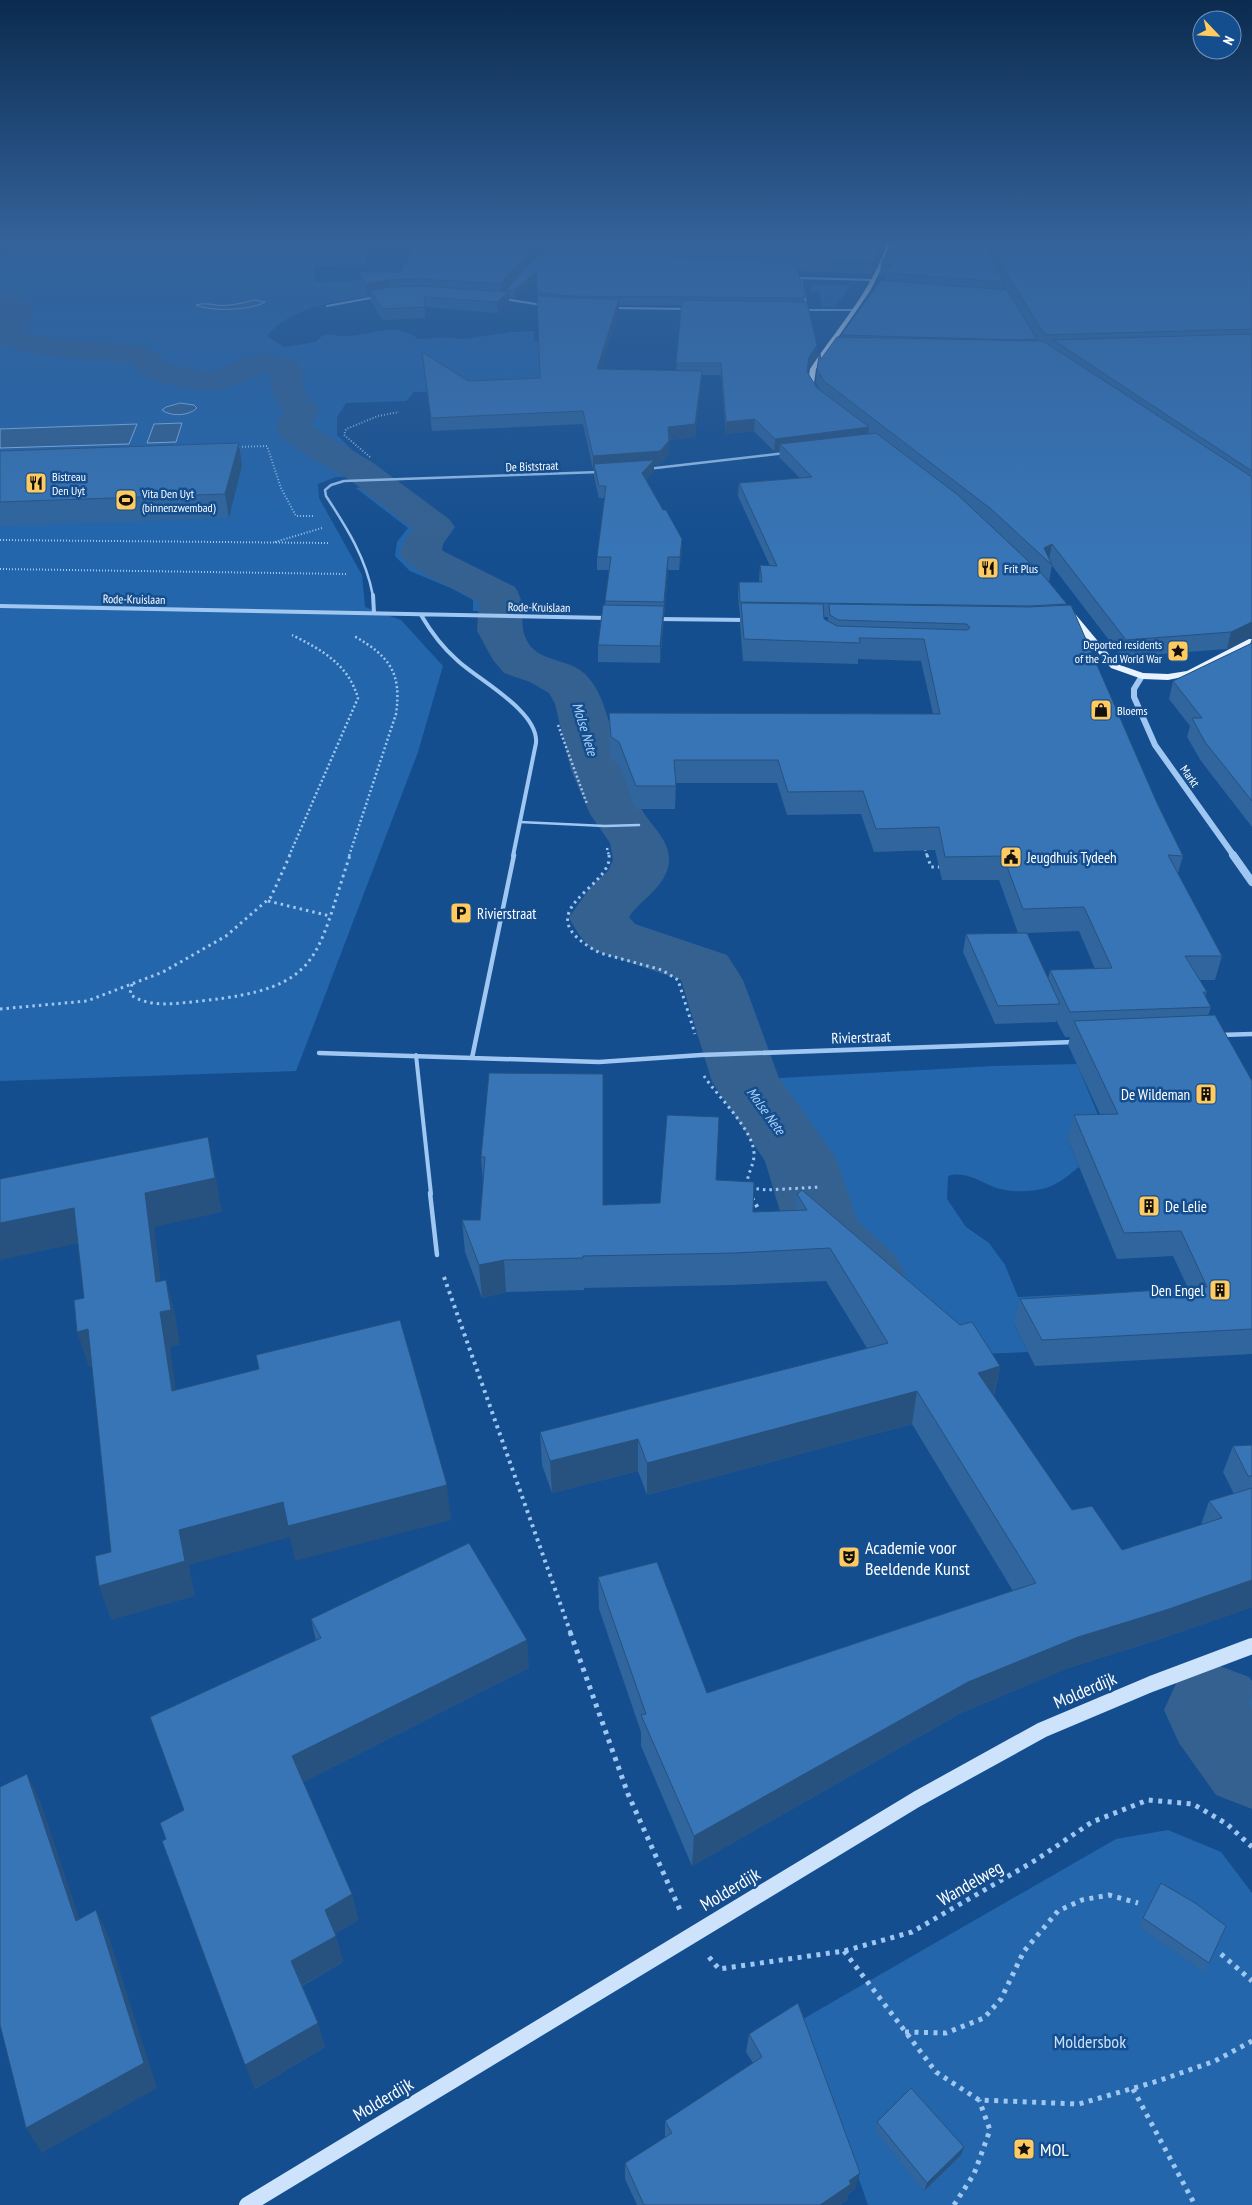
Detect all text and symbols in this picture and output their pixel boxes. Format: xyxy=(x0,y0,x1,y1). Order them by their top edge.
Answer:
north arrow xyxy=(1192,10,1242,60)
text: N xyxy=(1219,33,1239,48)
street label: De Biststraat xyxy=(505,458,559,474)
place label: Bistreau Den Uyt xyxy=(52,469,86,498)
restaurant icon: Bistreau Den Uyt xyxy=(24,471,48,495)
place label: Vita Den Uyt (binnenzwembad) xyxy=(141,486,216,515)
sports icon: Vita Den Uyt (binnenzwembad) xyxy=(114,488,138,512)
restaurant icon: Frit Plus xyxy=(976,556,1000,580)
place label: Frit Plus xyxy=(1004,561,1038,576)
street label: Rode-Kruislaan xyxy=(103,591,165,607)
street label: Rode-Kruislaan xyxy=(508,599,570,615)
place label: Deported residents of the 2nd World War xyxy=(1075,637,1163,666)
place icon: Deported residents of the 2nd World War xyxy=(1166,639,1190,663)
shop icon: Bloems xyxy=(1089,698,1113,722)
water label: Molse Nete xyxy=(568,700,602,759)
place label: Bloems xyxy=(1117,703,1147,718)
street label: Markt xyxy=(1177,762,1203,791)
public building icon: Jeugdhuis Tydeeh xyxy=(999,845,1023,869)
place label: Jeugdhuis Tydeeh xyxy=(1026,848,1117,867)
parking icon: Rivierstraat xyxy=(449,901,473,925)
place label: Rivierstraat xyxy=(477,904,536,923)
street label: Rivierstraat xyxy=(831,1026,891,1048)
building icon: De Wildeman xyxy=(1194,1082,1218,1106)
water label: Molse Nete xyxy=(743,1084,790,1139)
place label: De Wildeman xyxy=(1121,1085,1190,1104)
building icon: De Lelie xyxy=(1137,1194,1161,1218)
place label: De Lelie xyxy=(1165,1197,1207,1216)
building icon: Den Engel xyxy=(1208,1278,1232,1302)
place label: Den Engel xyxy=(1151,1281,1204,1300)
place label: Academie voor Beeldende Kunst xyxy=(865,1536,970,1580)
theatre icon: Academie voor Beeldende Kunst xyxy=(837,1545,861,1569)
street label: Molderdijk xyxy=(1050,1666,1120,1714)
street label: Wandelweg xyxy=(933,1855,1007,1911)
street label: Molderdijk xyxy=(696,1862,764,1916)
park label: Moldersbok xyxy=(1054,2030,1126,2053)
street label: Molderdijk xyxy=(349,2072,417,2126)
place icon: MOL xyxy=(1012,2137,1036,2161)
place label: MOL xyxy=(1040,2138,1069,2161)

